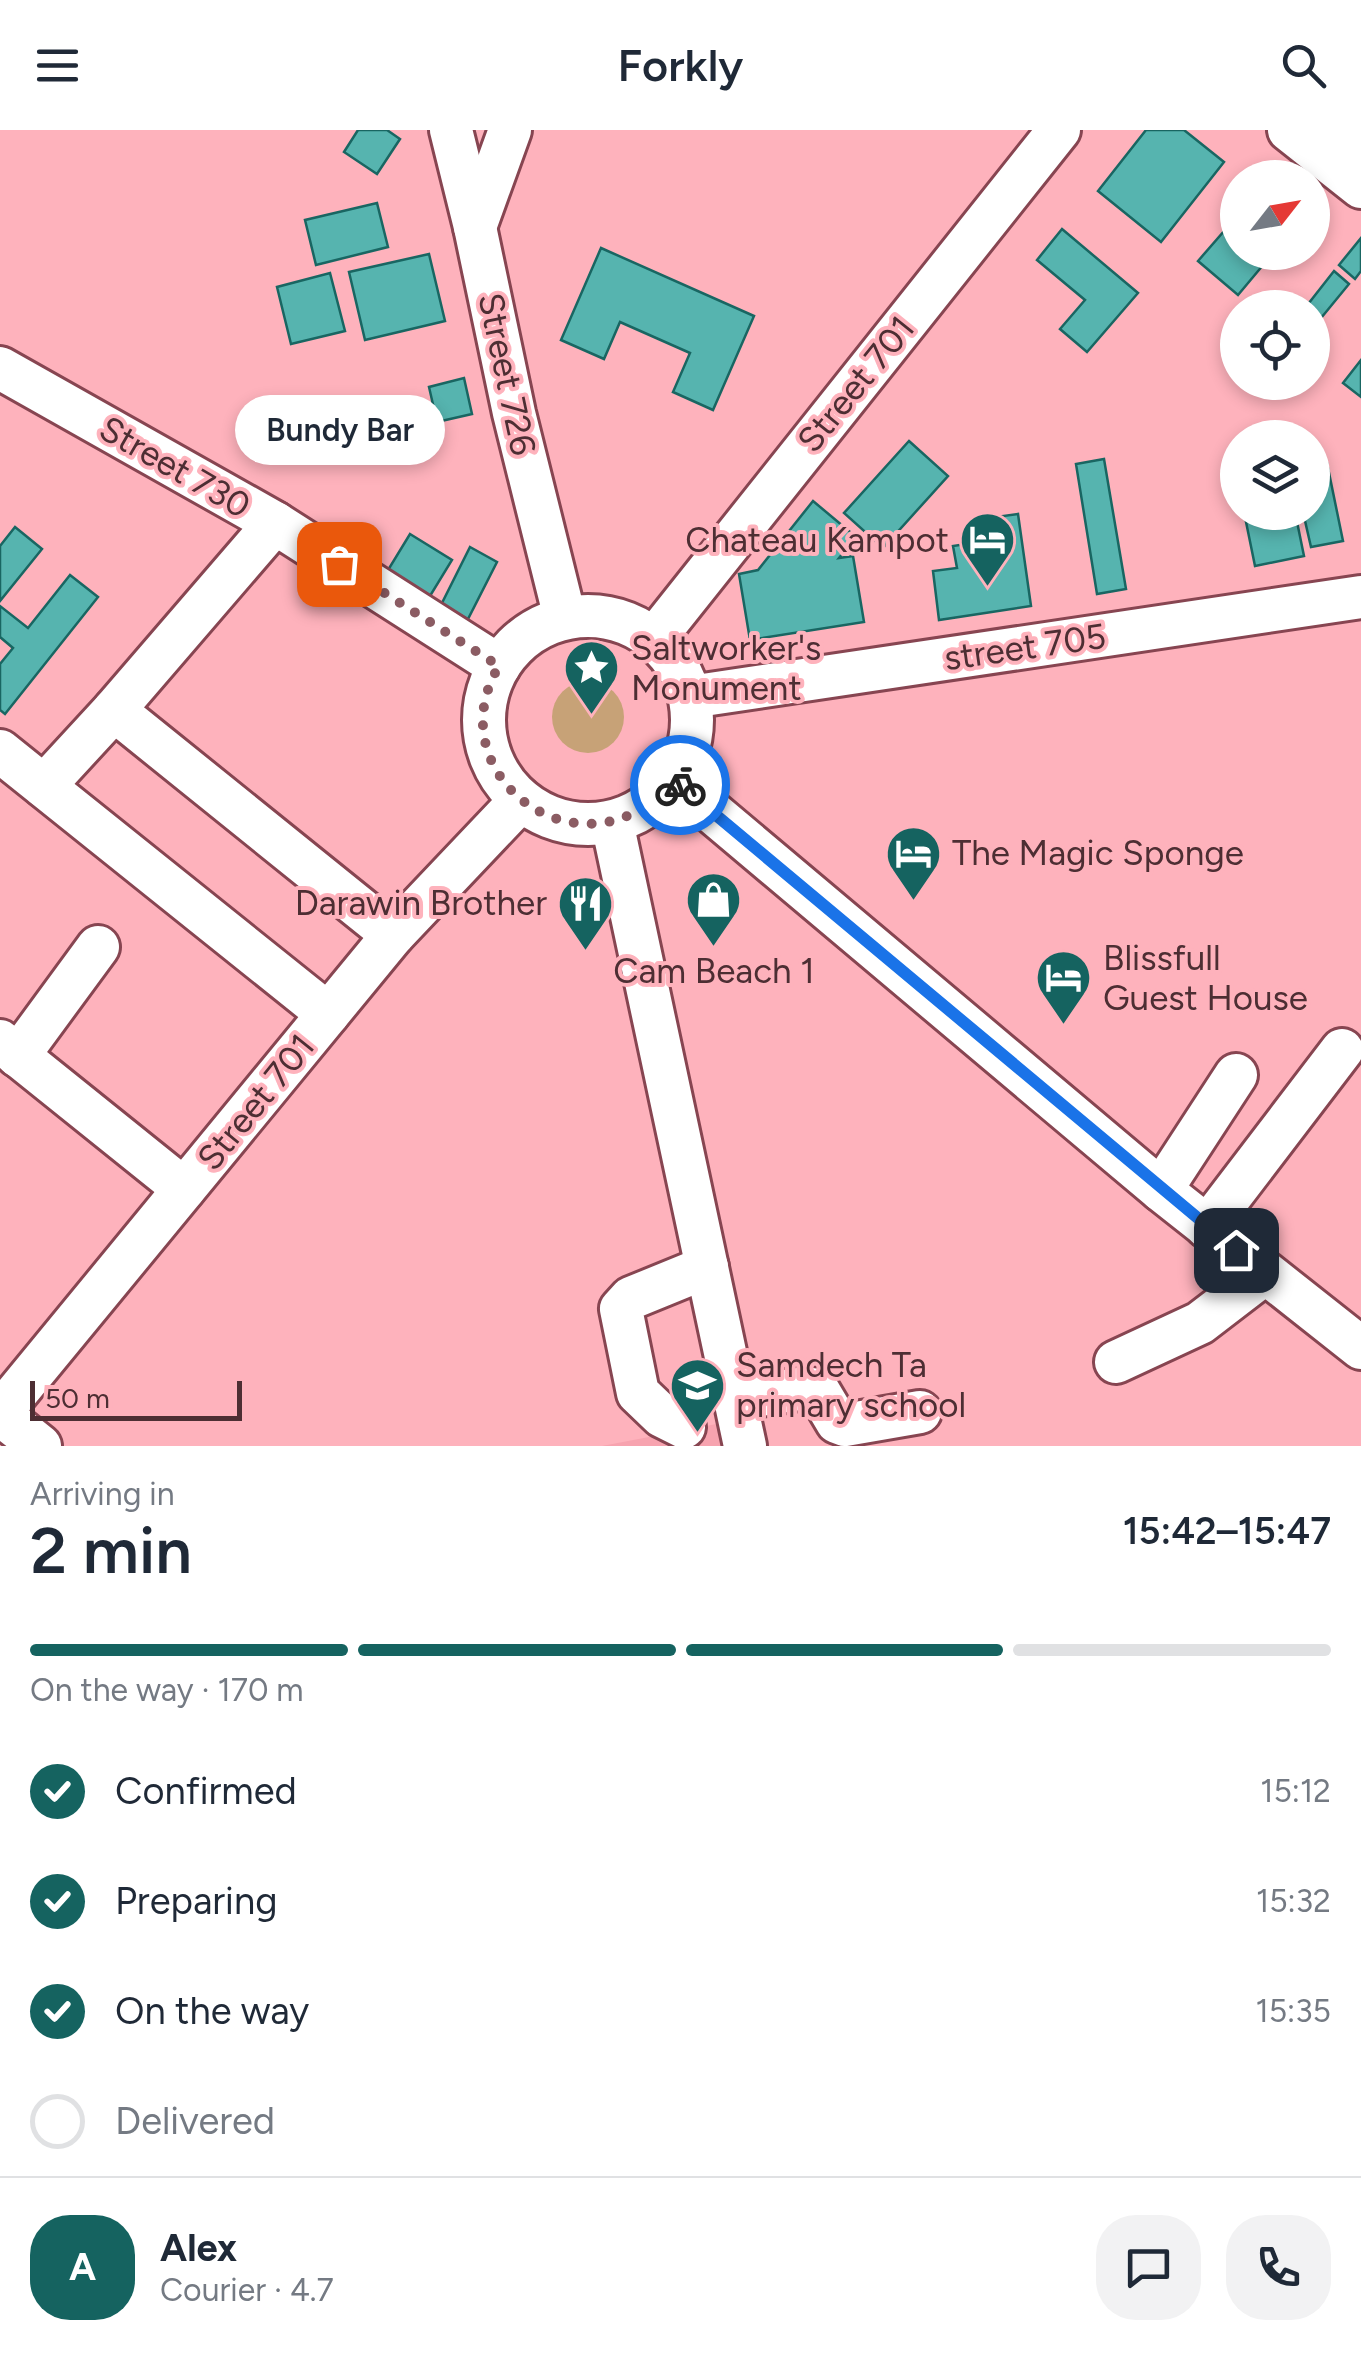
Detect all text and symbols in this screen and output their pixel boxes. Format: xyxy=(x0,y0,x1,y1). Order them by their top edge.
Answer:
icon: menu xyxy=(30,38,85,93)
text: Forkly xyxy=(618,38,743,92)
icon: search xyxy=(1276,38,1331,93)
north arrow xyxy=(1220,160,1330,270)
map controls xyxy=(1220,160,1330,530)
street label: Street 726 xyxy=(469,289,545,459)
button: locate xyxy=(1220,290,1330,400)
street label: Street 701 xyxy=(789,308,923,460)
callout: Bundy Bar xyxy=(234,394,444,464)
street label: Street 730 xyxy=(92,407,258,527)
text: Bundy Bar xyxy=(266,411,414,449)
button: layers xyxy=(1220,420,1330,530)
hotel icon: Chateau Kampot xyxy=(958,510,1018,589)
place label: Chateau Kampot xyxy=(685,519,949,561)
pin xyxy=(297,522,382,607)
icon: bag xyxy=(312,537,367,592)
street label: street 705 xyxy=(941,615,1109,679)
place label: Saltworker's Monument xyxy=(631,627,821,709)
place icon: Saltworker's Monument xyxy=(562,638,622,717)
courier xyxy=(630,735,730,835)
icon: bike xyxy=(653,758,708,813)
hotel icon: The Magic Sponge xyxy=(883,823,943,902)
place label: The Magic Sponge xyxy=(952,832,1244,874)
shop icon: Cam Beach 1 xyxy=(684,870,744,949)
restaurant icon: Darawin Brother xyxy=(556,873,616,952)
place label: Darawin Brother xyxy=(295,882,547,924)
place label: Blissfull Guest House xyxy=(1103,937,1308,1019)
hotel icon: Blissfull Guest House xyxy=(1034,948,1094,1027)
place label: Cam Beach 1 xyxy=(613,950,815,992)
street label: Street 701 xyxy=(189,1026,323,1178)
pin xyxy=(1194,1208,1279,1293)
icon: home xyxy=(1209,1223,1264,1278)
place label: Samdech Ta primary school xyxy=(736,1344,966,1426)
school or university icon: Samdech Ta primary school xyxy=(667,1355,727,1434)
scale bar xyxy=(30,1376,242,1420)
text: 50 m xyxy=(45,1381,110,1415)
text: Arriving in xyxy=(30,1475,175,1513)
text: 15:42–15:47 xyxy=(1123,1508,1331,1554)
text: 2 min xyxy=(30,1511,192,1589)
text: On the way · 170 m xyxy=(30,1671,304,1709)
icon: check xyxy=(30,1764,85,1819)
text: Confirmed xyxy=(115,1768,297,1814)
text: 15:12 xyxy=(1260,1772,1331,1810)
icon: check xyxy=(30,1874,85,1929)
text: Preparing xyxy=(115,1878,277,1924)
text: 15:32 xyxy=(1256,1882,1331,1920)
icon: check xyxy=(30,1984,85,2039)
text: On the way xyxy=(115,1988,309,2034)
text: 15:35 xyxy=(1255,1992,1331,2030)
text: Delivered xyxy=(115,2098,275,2144)
button: chat xyxy=(1096,2215,1201,2320)
button: phone xyxy=(1226,2215,1331,2320)
text: Alex xyxy=(160,2225,237,2271)
text: A xyxy=(69,2244,96,2290)
text: Courier · 4.7 xyxy=(160,2271,334,2309)

